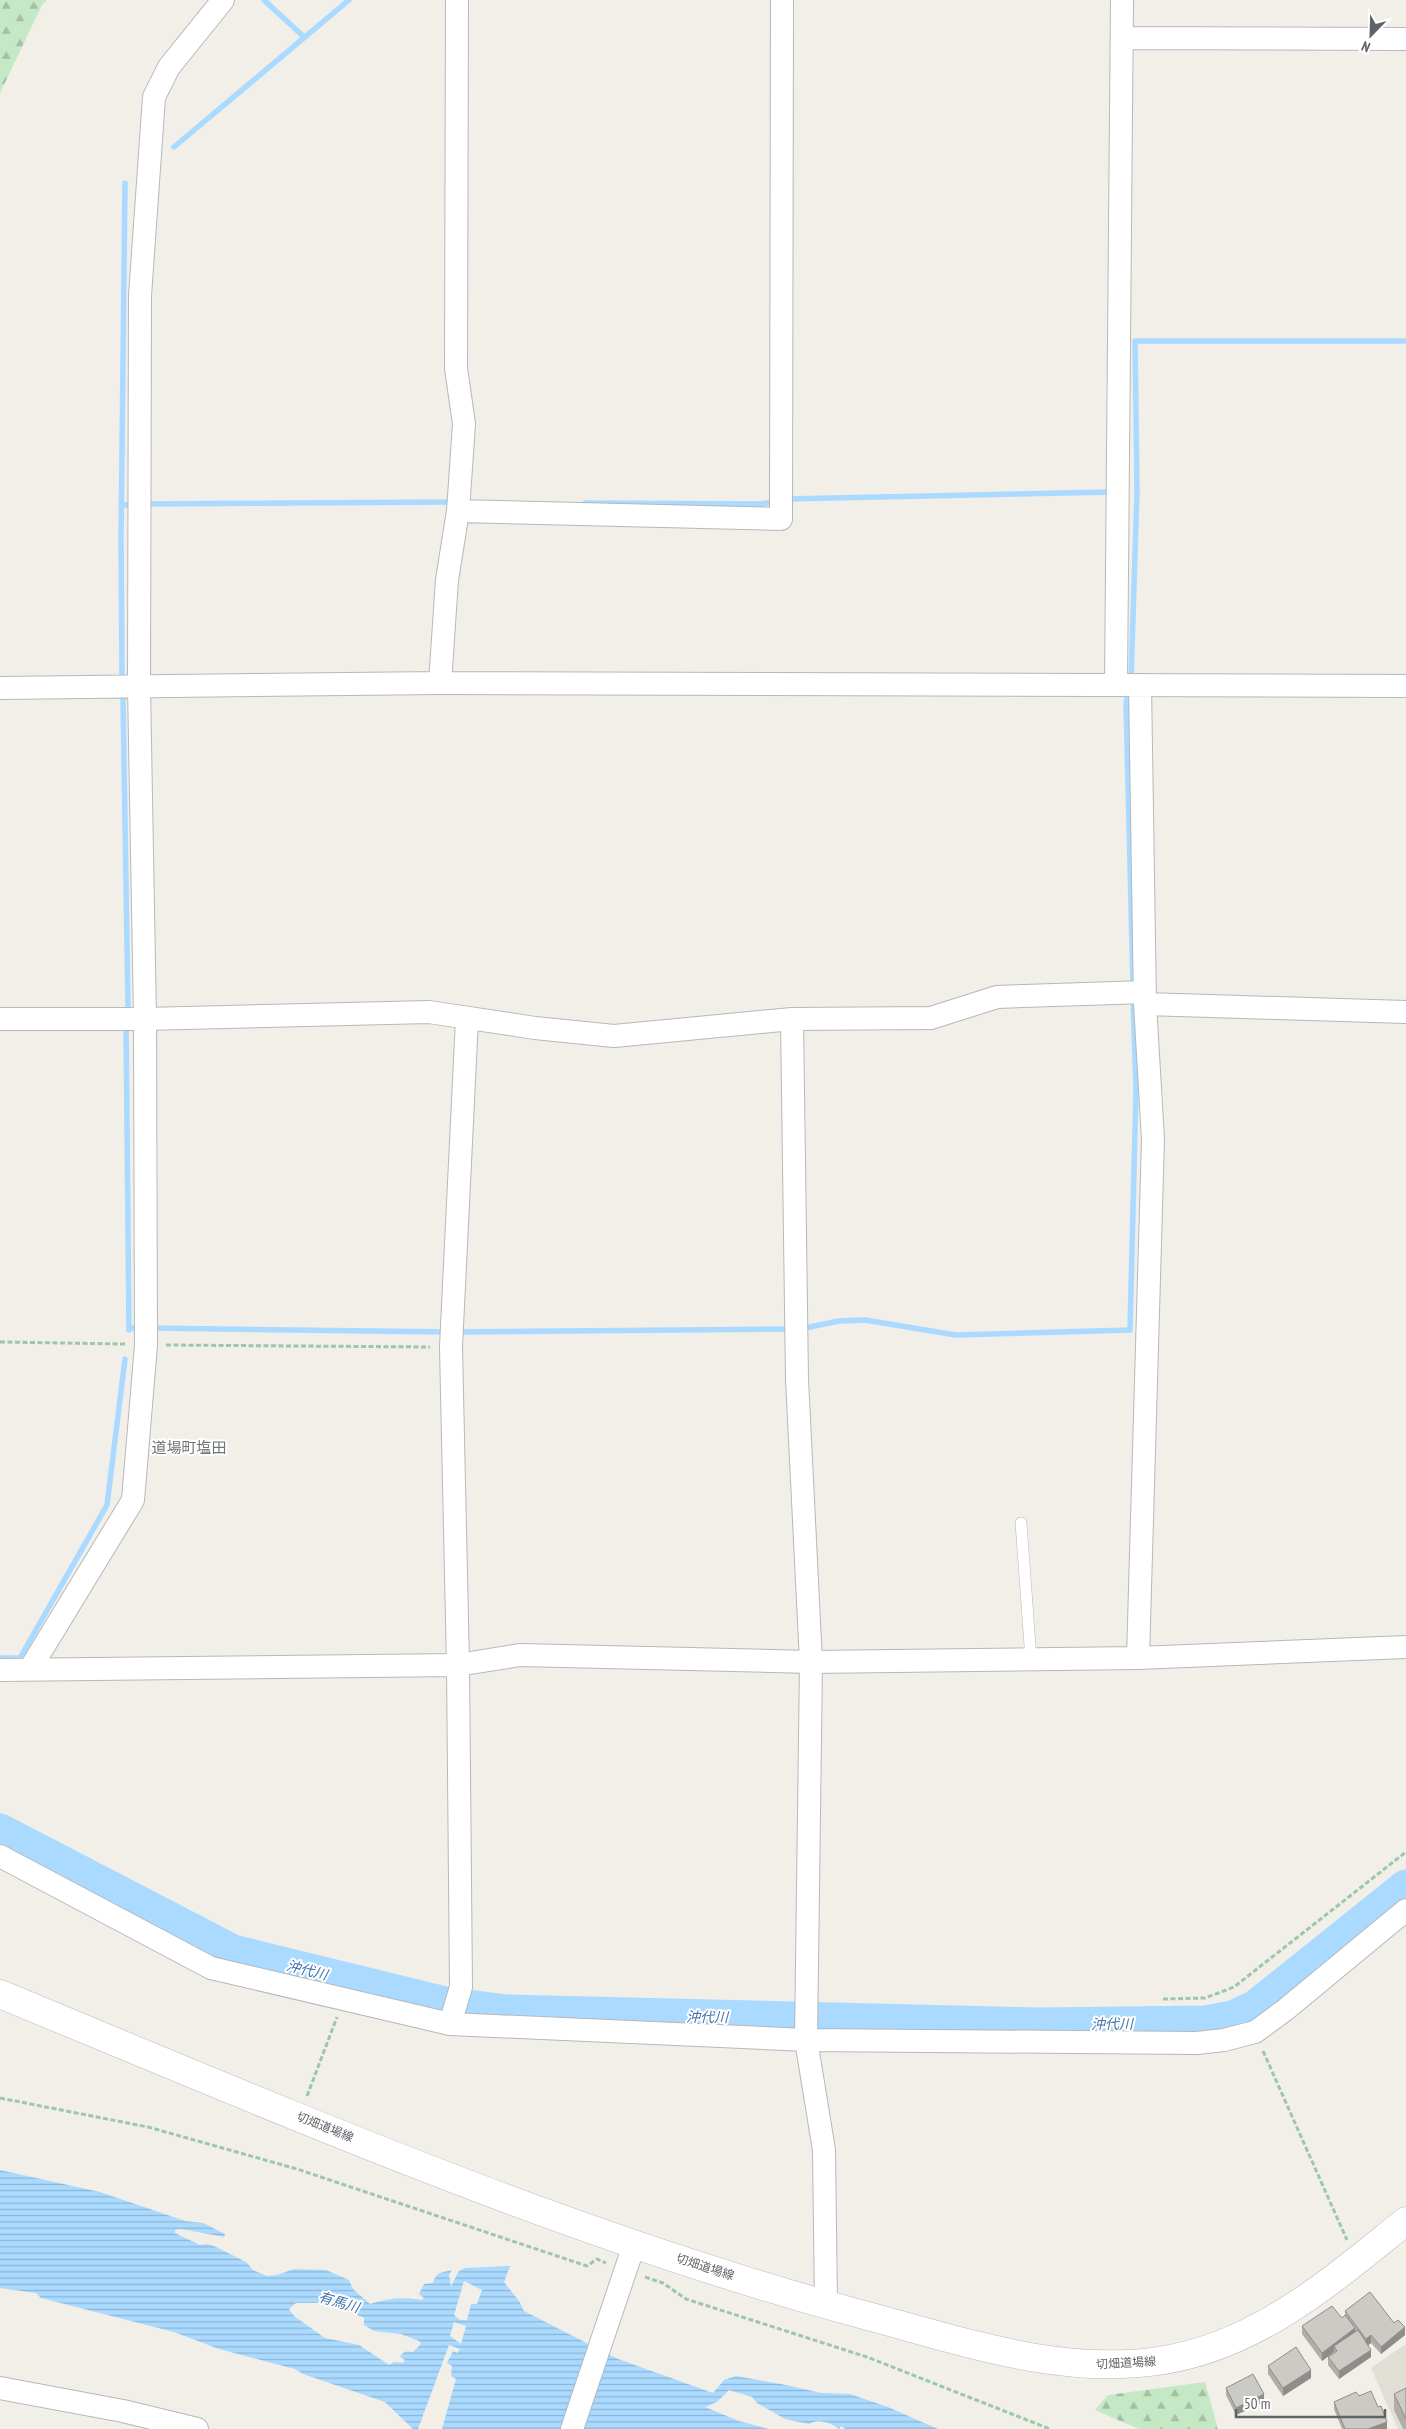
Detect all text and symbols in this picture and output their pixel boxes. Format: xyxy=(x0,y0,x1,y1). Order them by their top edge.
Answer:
north arrow xyxy=(1346,10,1396,60)
text: N xyxy=(1359,37,1373,57)
district label: 道場町塩田 xyxy=(151,1438,227,1457)
water label: 沖代川 xyxy=(284,1956,331,1984)
water label: 沖代川 xyxy=(686,2008,730,2026)
water label: 沖代川 xyxy=(1091,2015,1135,2033)
street label: 切畑道場線 xyxy=(295,2108,356,2145)
street label: 切畑道場線 xyxy=(674,2250,736,2283)
water label: 有馬川 xyxy=(316,2288,364,2317)
street label: 切畑道場線 xyxy=(1096,2353,1156,2372)
scale bar xyxy=(1236,2386,1385,2418)
text: 50 m xyxy=(1244,2394,1270,2413)

